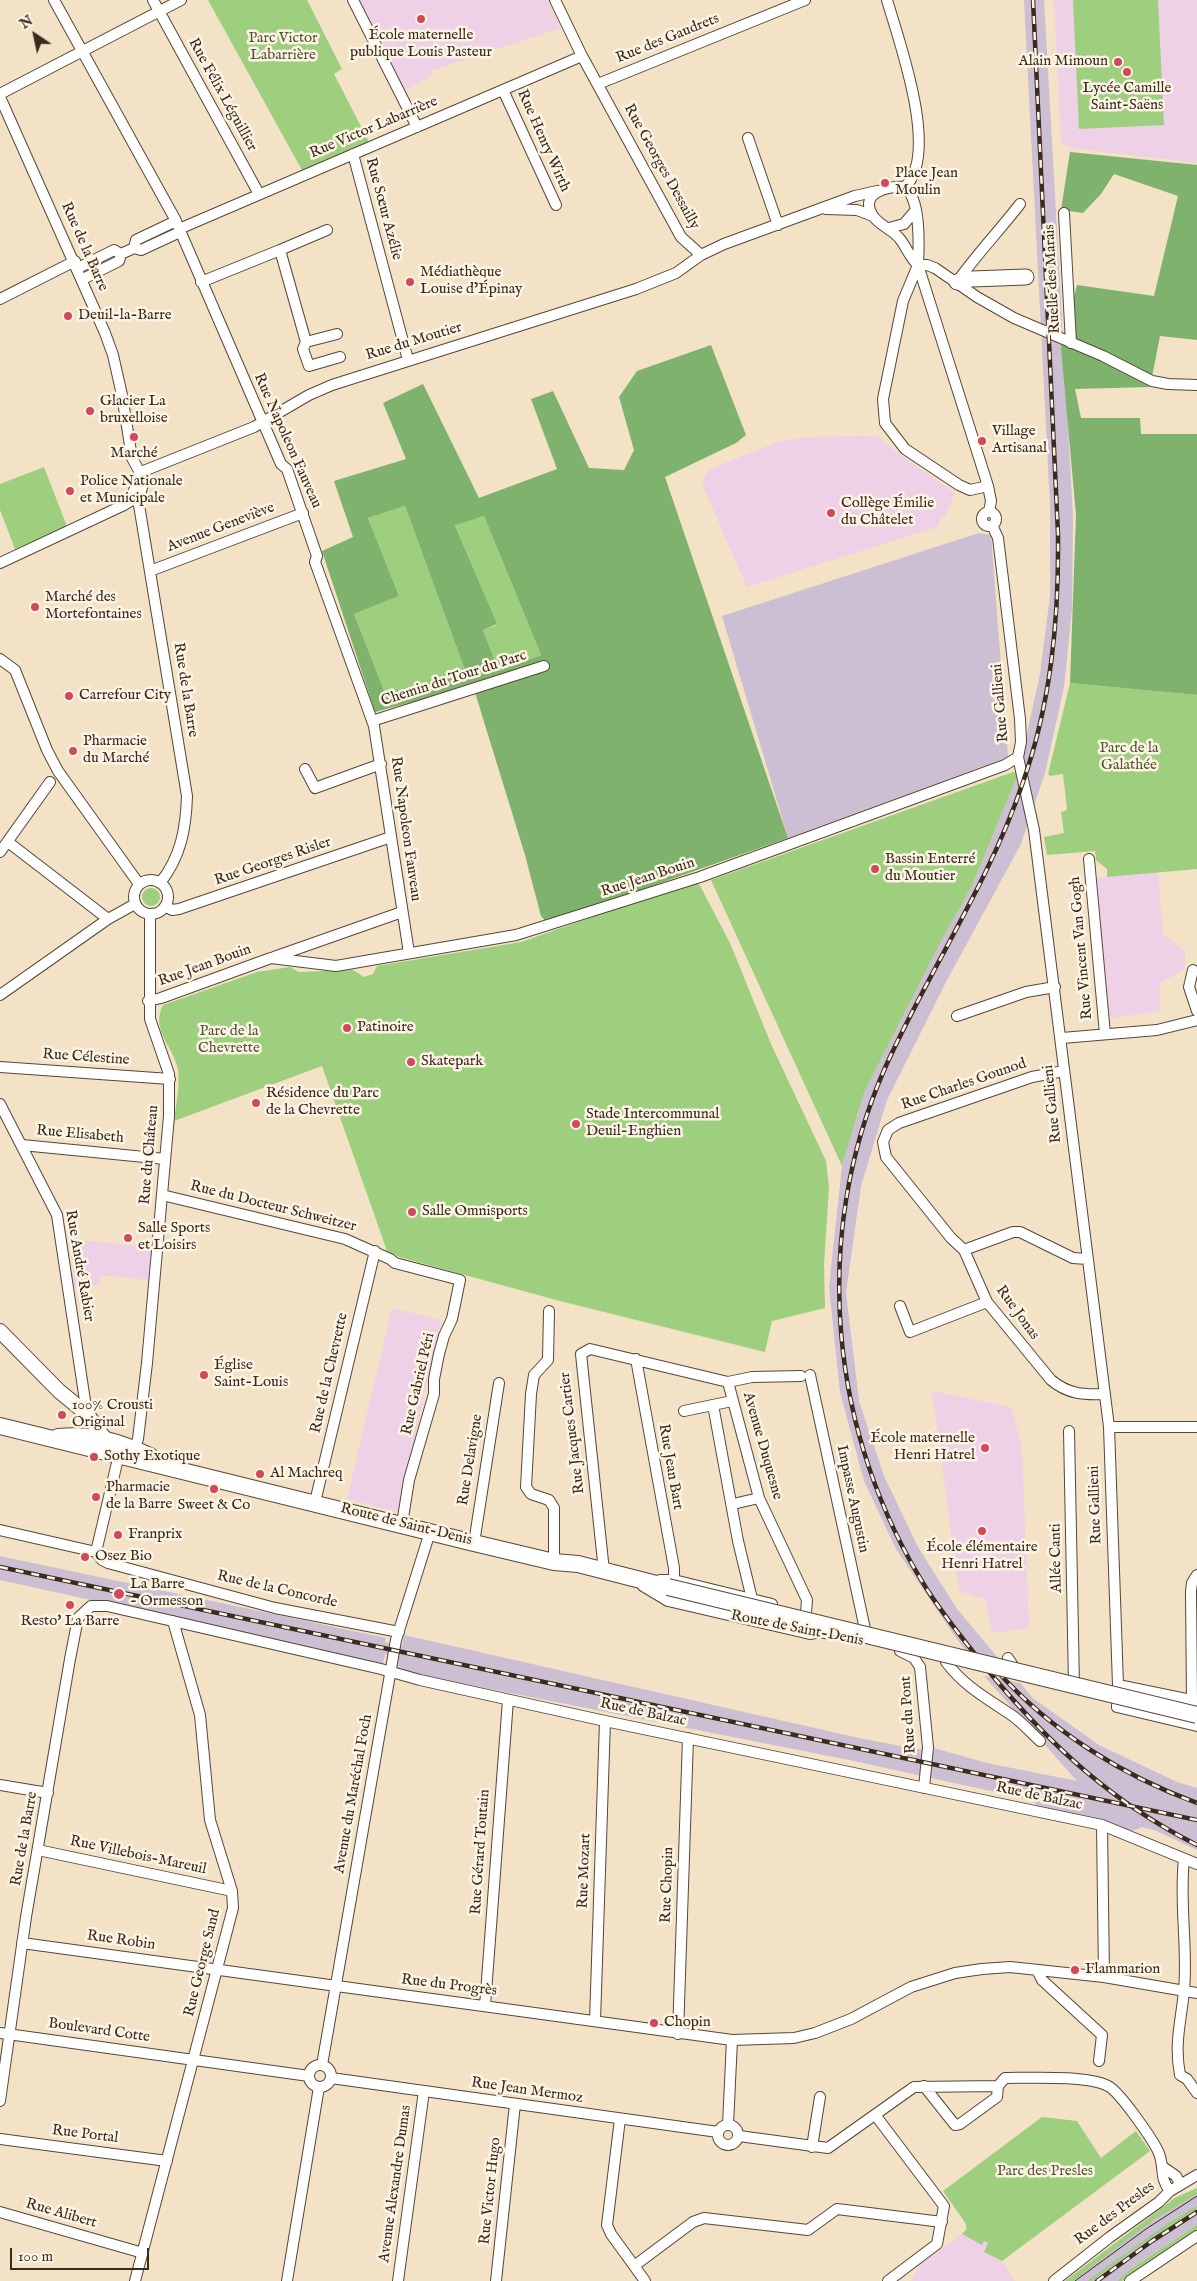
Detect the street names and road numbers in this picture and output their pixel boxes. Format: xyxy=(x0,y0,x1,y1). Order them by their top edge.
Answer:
street label: Rue des Gaudrets xyxy=(614,10,722,68)
street label: Rue Félix Léguillier xyxy=(183,35,261,155)
street label: Rue Henry Wirth xyxy=(512,87,574,195)
street label: Rue Victor Labarrière xyxy=(307,93,441,163)
street label: Rue Georges Dessailly xyxy=(619,101,703,233)
street label: Rue Sœur Azélie xyxy=(361,156,405,262)
street label: Rue de la Barre xyxy=(56,200,112,294)
street label: Ruelle des Marais xyxy=(1041,224,1065,334)
street label: Rue du Moutier xyxy=(364,319,464,365)
street label: Rue Napoleon Fauveau xyxy=(249,371,325,511)
street label: Avenue Geneviève xyxy=(165,499,277,557)
street label: Rue de la Barre xyxy=(169,641,201,739)
street label: Chemin du Tour du Parc xyxy=(379,647,529,711)
street label: Rue Gallieni xyxy=(989,663,1013,743)
street label: Rue Napoleon Fauveau xyxy=(386,755,424,903)
street label: Rue Georges Risler xyxy=(212,834,334,890)
street label: Rue Jean Bouin xyxy=(599,854,697,902)
street label: Rue Vincent Van Gogh xyxy=(1067,876,1097,1020)
street label: Rue Jean Bouin xyxy=(156,941,254,991)
street label: Rue Célestine xyxy=(42,1046,130,1070)
street label: Rue Charles Gounod xyxy=(899,1055,1029,1115)
street label: Rue Gallieni xyxy=(1040,1064,1066,1144)
street label: Rue du Château xyxy=(137,1105,163,1205)
street label: Rue Elisabeth xyxy=(36,1122,124,1148)
street label: Rue du Docteur Schweitzer xyxy=(188,1178,358,1236)
street label: Rue André Rabier xyxy=(60,1209,98,1323)
street label: Rue Jonas xyxy=(991,1282,1043,1344)
street label: Rue de la Chevrette xyxy=(307,1311,353,1435)
street label: Rue Gabriel Péri xyxy=(399,1331,439,1437)
street label: Rue Jacques Cartier xyxy=(557,1371,589,1495)
street label: Avenue Duquesne xyxy=(738,1390,786,1502)
street label: Rue Delavigne xyxy=(455,1413,487,1507)
street label: Rue Jean Bart xyxy=(654,1423,686,1511)
street label: Impasse Augustin xyxy=(832,1444,872,1554)
street label: Rue Gallieni xyxy=(1086,1465,1106,1545)
street label: Route de Saint-Denis xyxy=(338,1500,474,1550)
street label: Allée Canti xyxy=(1047,1523,1067,1593)
street label: Rue de la Concorde xyxy=(215,1567,339,1613)
street label: Route de Saint-Denis xyxy=(729,1607,865,1651)
street label: Rue du Pont xyxy=(897,1676,921,1754)
street label: Rue de Balzac xyxy=(598,1695,688,1731)
street label: Avenue du Maréchal Foch xyxy=(331,1713,377,1875)
street label: Rue de Balzac xyxy=(994,1779,1084,1815)
street label: Rue Gérard Toutain xyxy=(468,1789,494,1915)
street label: Rue de la Barre xyxy=(8,1790,42,1888)
street label: Rue Villebois-Mareuil xyxy=(68,1833,208,1879)
street label: Rue Mozart xyxy=(575,1833,595,1909)
street label: Rue Chopin xyxy=(658,1847,678,1923)
street label: Rue George Sand xyxy=(181,1907,225,2019)
street label: Rue Robin xyxy=(86,1927,156,1955)
street label: Rue du Progrès xyxy=(400,1971,498,2001)
street label: Boulevard Cotte xyxy=(47,2015,151,2047)
street label: Rue Jean Mermoz xyxy=(470,2074,584,2108)
street label: Avenue Alexandre Dumas xyxy=(376,2104,416,2264)
street label: Rue Portal xyxy=(51,2122,119,2148)
street label: Rue Victor Hugo xyxy=(476,2136,506,2246)
street label: Rue des Presles xyxy=(1072,2178,1158,2250)
street label: Rue Alibert xyxy=(23,2195,99,2233)

